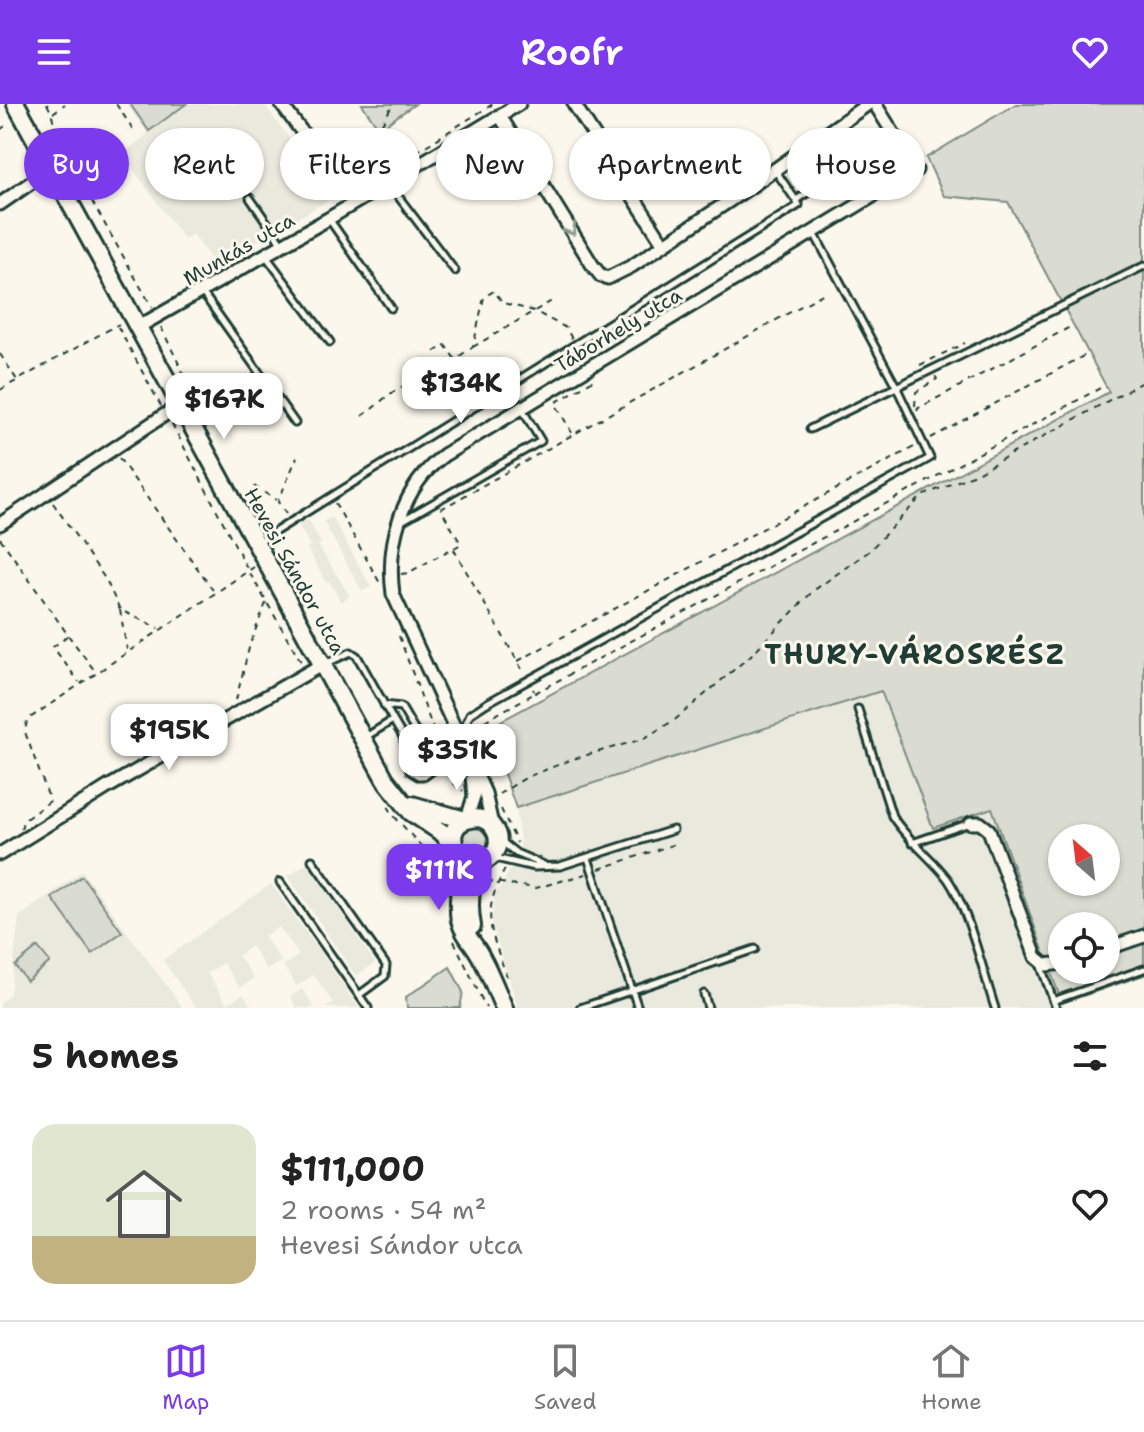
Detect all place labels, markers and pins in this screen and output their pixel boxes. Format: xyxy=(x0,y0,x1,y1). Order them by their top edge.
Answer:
pin: $134K xyxy=(405,357,517,425)
pin: $167K xyxy=(168,373,280,441)
pin: $195K xyxy=(113,704,225,772)
pin: $351K xyxy=(401,724,513,792)
pin: $111K xyxy=(383,844,495,912)

